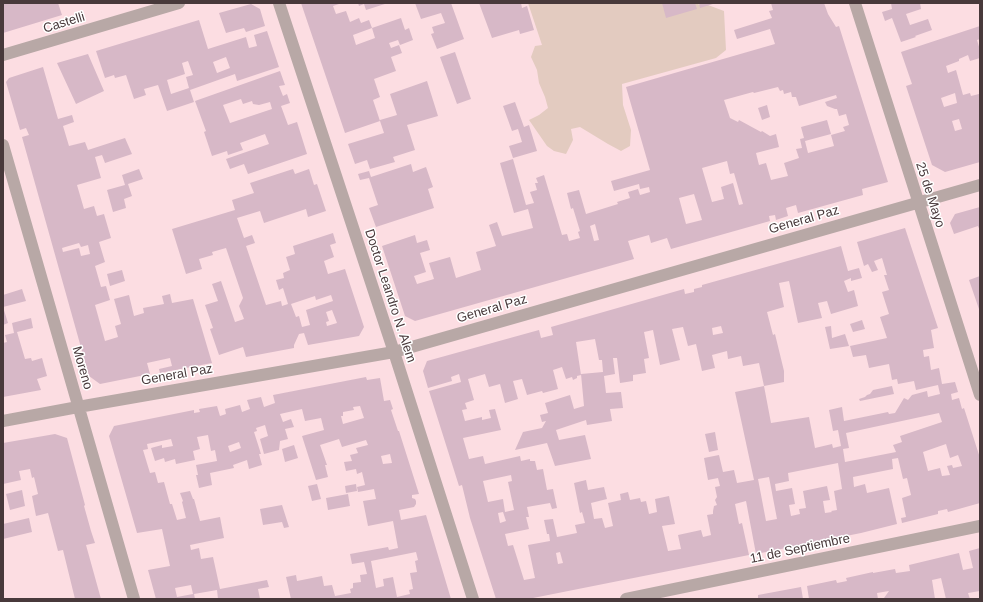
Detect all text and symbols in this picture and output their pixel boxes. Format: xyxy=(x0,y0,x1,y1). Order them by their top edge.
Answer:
street label: Castelli xyxy=(41,9,87,37)
street label: 25 de Mayo xyxy=(912,160,948,230)
street label: General Paz xyxy=(767,203,841,237)
street label: Doctor Leandro N. Alem xyxy=(361,227,419,365)
street label: General Paz xyxy=(455,292,529,326)
street label: Moreno xyxy=(68,345,96,391)
street label: General Paz xyxy=(140,361,214,389)
street label: 11 de Septiembre xyxy=(749,531,851,567)

